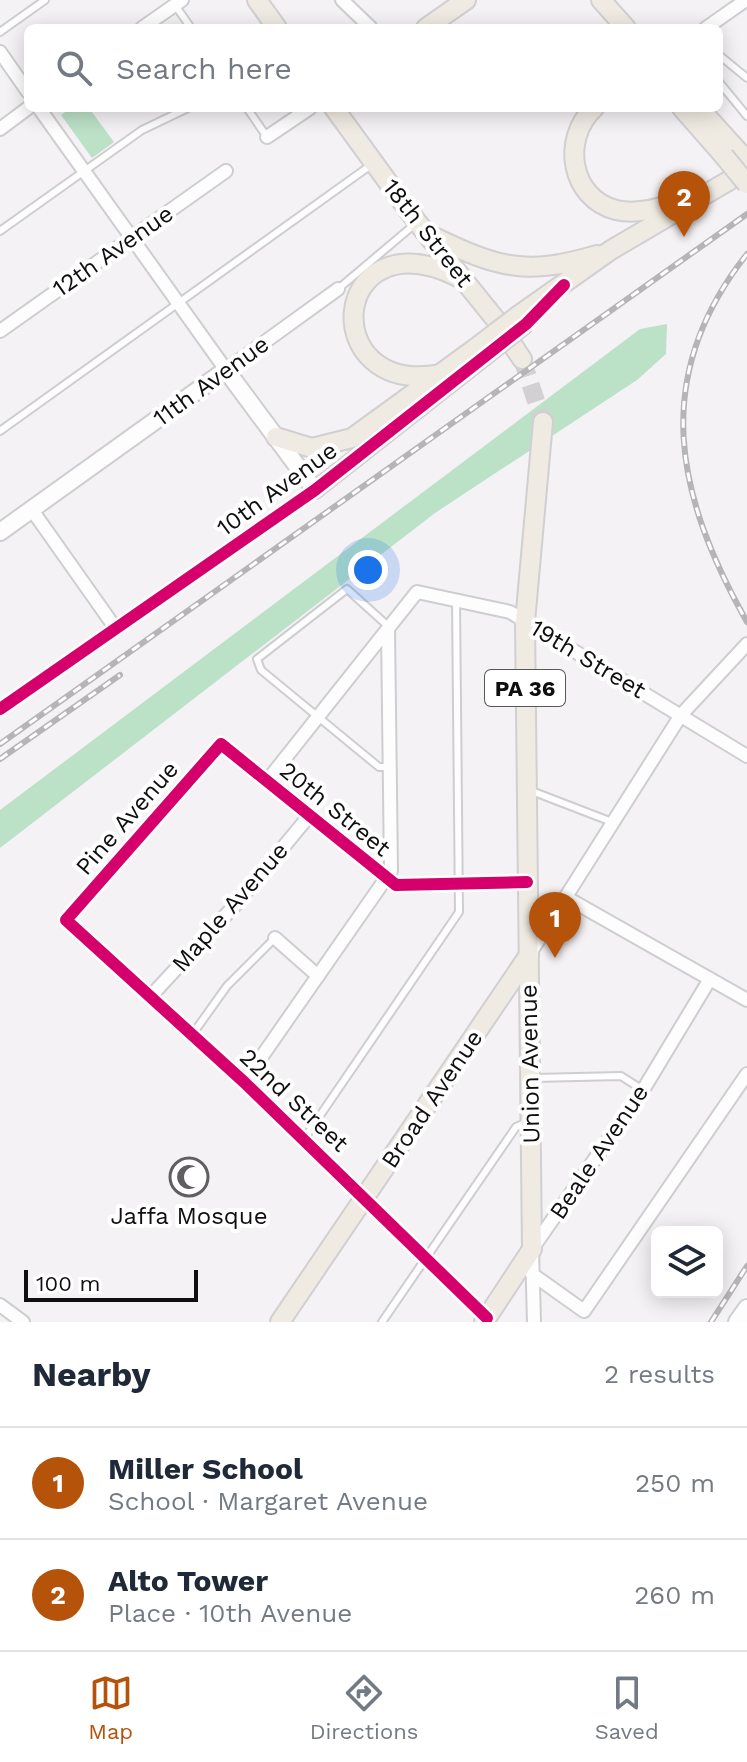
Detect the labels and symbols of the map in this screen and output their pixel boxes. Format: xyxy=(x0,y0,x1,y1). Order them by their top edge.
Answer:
pin: 2 xyxy=(658,171,710,237)
street label: 18th Street xyxy=(377,173,479,293)
street label: 12th Avenue xyxy=(47,199,179,303)
street label: 11th Avenue xyxy=(148,330,274,432)
street label: 10th Avenue xyxy=(212,436,342,542)
your location xyxy=(348,550,388,590)
street label: 19th Street xyxy=(525,614,651,704)
road number: PA 36 xyxy=(485,670,565,706)
street label: Pine Avenue xyxy=(70,755,184,881)
street label: 20th Street xyxy=(274,756,396,862)
street label: Maple Avenue xyxy=(166,837,294,977)
pin: 1 xyxy=(529,892,581,958)
street label: Union Avenue xyxy=(515,984,545,1144)
street label: Broad Avenue xyxy=(376,1025,488,1173)
street label: 22nd Street xyxy=(234,1043,354,1157)
street label: Beale Avenue xyxy=(544,1079,654,1225)
mosque icon: Jaffa Mosque xyxy=(168,1156,210,1198)
place label: Jaffa Mosque xyxy=(110,1202,268,1230)
scale bar xyxy=(24,1266,198,1302)

